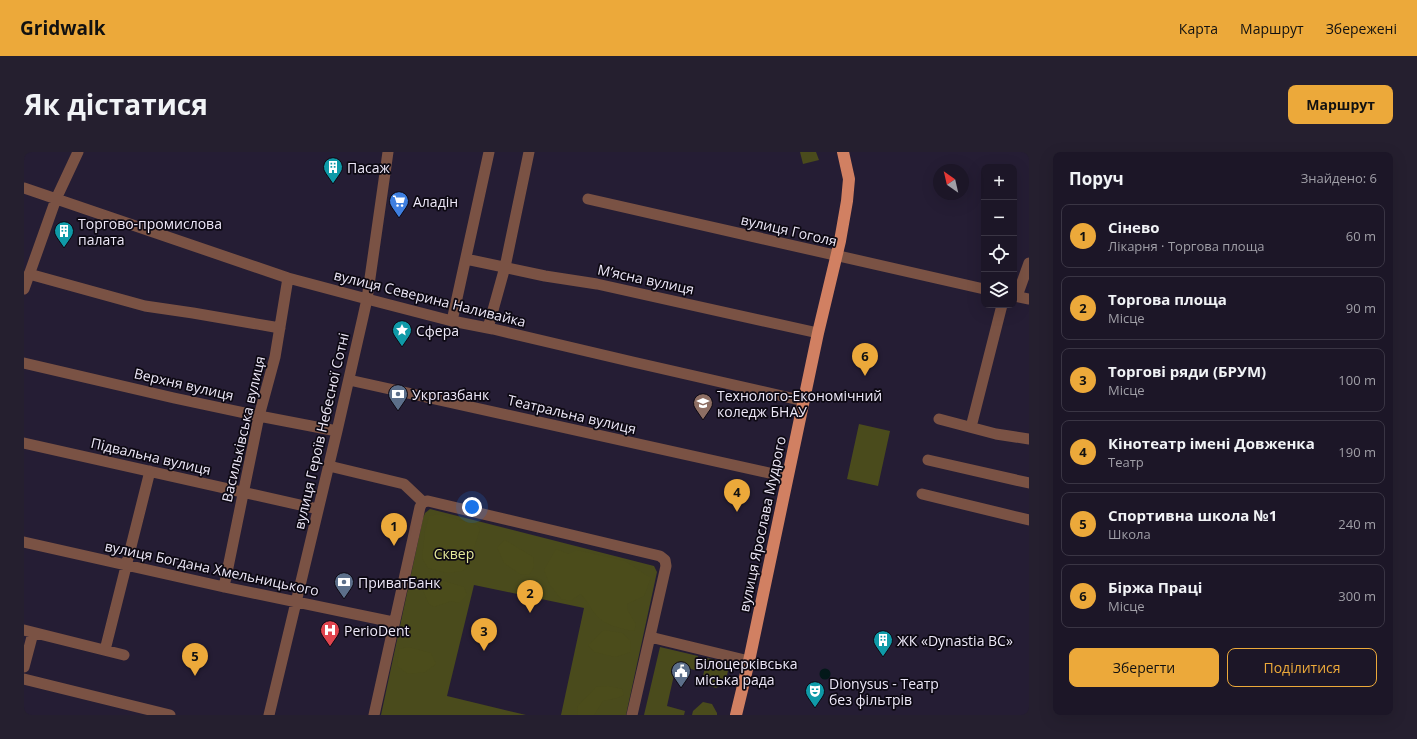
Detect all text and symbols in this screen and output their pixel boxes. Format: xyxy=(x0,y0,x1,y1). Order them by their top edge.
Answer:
text: Gridwalk xyxy=(20,15,106,41)
text: Карта xyxy=(1179,19,1218,38)
text: Маршрут xyxy=(1240,19,1304,38)
text: Збережені xyxy=(1326,19,1397,38)
text: Як дістатися xyxy=(24,85,208,123)
button: Маршрут xyxy=(1288,85,1393,124)
building icon: Пасаж xyxy=(322,156,344,184)
place label: Пасаж xyxy=(347,158,390,177)
north arrow xyxy=(933,164,969,200)
map controls xyxy=(981,164,1017,308)
button: + xyxy=(981,164,1017,200)
text: Поруч xyxy=(1069,167,1124,190)
text: Знайдено: 6 xyxy=(1301,169,1377,187)
supermarket icon: Аладін xyxy=(388,190,410,218)
place label: Аладін xyxy=(413,192,458,211)
button: − xyxy=(981,200,1017,236)
street label: вулиця Гоголя xyxy=(739,210,839,250)
place label: Торгово-промислова палата xyxy=(78,214,222,249)
text: Сінево xyxy=(1108,217,1160,237)
building icon: Торгово-промислова палата xyxy=(53,220,75,248)
text: 1 xyxy=(1079,227,1087,245)
text: 60 m xyxy=(1346,227,1376,245)
button: locate xyxy=(981,236,1017,272)
text: Лікарня · Торгова площа xyxy=(1108,237,1265,255)
street label: Мʼясна вулиця xyxy=(596,260,696,298)
street label: вулиця Северина Наливайка xyxy=(332,265,528,331)
button: layers xyxy=(981,272,1017,308)
text: Торгова площа xyxy=(1108,289,1227,309)
text: 2 xyxy=(1079,299,1087,317)
text: 90 m xyxy=(1346,299,1376,317)
text: Місце xyxy=(1108,309,1145,327)
place icon: Сфера xyxy=(391,319,413,347)
place label: Сфера xyxy=(416,321,459,340)
street label: вулиця Героїв Небесної Сотні xyxy=(289,331,353,531)
pin: 6 xyxy=(852,343,878,376)
street label: Васильківська вулиця xyxy=(217,354,269,504)
text: Торгові ряди (БРУМ) xyxy=(1108,361,1266,381)
street label: Верхня вулиця xyxy=(132,363,236,405)
text: 3 xyxy=(1079,371,1087,389)
text: 100 m xyxy=(1338,371,1376,389)
text: Місце xyxy=(1108,381,1145,399)
bank icon: Укргазбанк xyxy=(387,383,409,411)
place label: Укргазбанк xyxy=(412,385,490,404)
place label: Технолого-Економічний коледж БНАУ xyxy=(717,386,882,421)
street label: Театральна вулиця xyxy=(506,390,638,438)
school or university icon: Технолого-Економічний коледж БНАУ xyxy=(692,392,714,420)
street label: Підвальна вулиця xyxy=(89,433,213,479)
text: Кінотеатр імені Довженка xyxy=(1108,433,1315,453)
street label: вулиця Ярослава Мудрого xyxy=(734,434,790,614)
text: 4 xyxy=(1079,443,1087,461)
text: 190 m xyxy=(1338,443,1376,461)
text: Театр xyxy=(1108,453,1144,471)
pin: 4 xyxy=(724,479,750,512)
your location xyxy=(462,497,482,517)
text: Спортивна школа №1 xyxy=(1108,505,1277,525)
pin: 1 xyxy=(381,513,407,546)
text: 5 xyxy=(1079,515,1087,533)
text: 240 m xyxy=(1338,515,1376,533)
text: Школа xyxy=(1108,525,1151,543)
street label: вулиця Богдана Хмельницького xyxy=(103,536,321,600)
park label: Сквер xyxy=(434,544,474,563)
bank icon: ПриватБанк xyxy=(333,571,355,599)
place label: ПриватБанк xyxy=(358,573,441,592)
text: Біржа Праці xyxy=(1108,577,1202,597)
pin: 2 xyxy=(517,580,543,613)
text: 6 xyxy=(1079,587,1087,605)
text: 300 m xyxy=(1338,587,1376,605)
text: Місце xyxy=(1108,597,1145,615)
pin: 3 xyxy=(471,618,497,651)
hospital icon: PerioDent xyxy=(319,619,341,647)
place label: PerioDent xyxy=(344,621,410,640)
building icon: ЖК «Dynastia BC» xyxy=(872,629,894,657)
place label: ЖК «Dynastia BC» xyxy=(897,631,1013,650)
pin: 5 xyxy=(182,643,208,676)
button: Зберегти xyxy=(1069,648,1219,687)
button: Поділитися xyxy=(1227,648,1377,687)
place label: Білоцерківська міська рада xyxy=(695,654,798,689)
public building icon: Білоцерківська міська рада xyxy=(670,660,692,688)
place label: Dionysus - Театр без фільтрів xyxy=(829,674,939,709)
theatre icon: Dionysus - Театр без фільтрів xyxy=(804,680,826,708)

